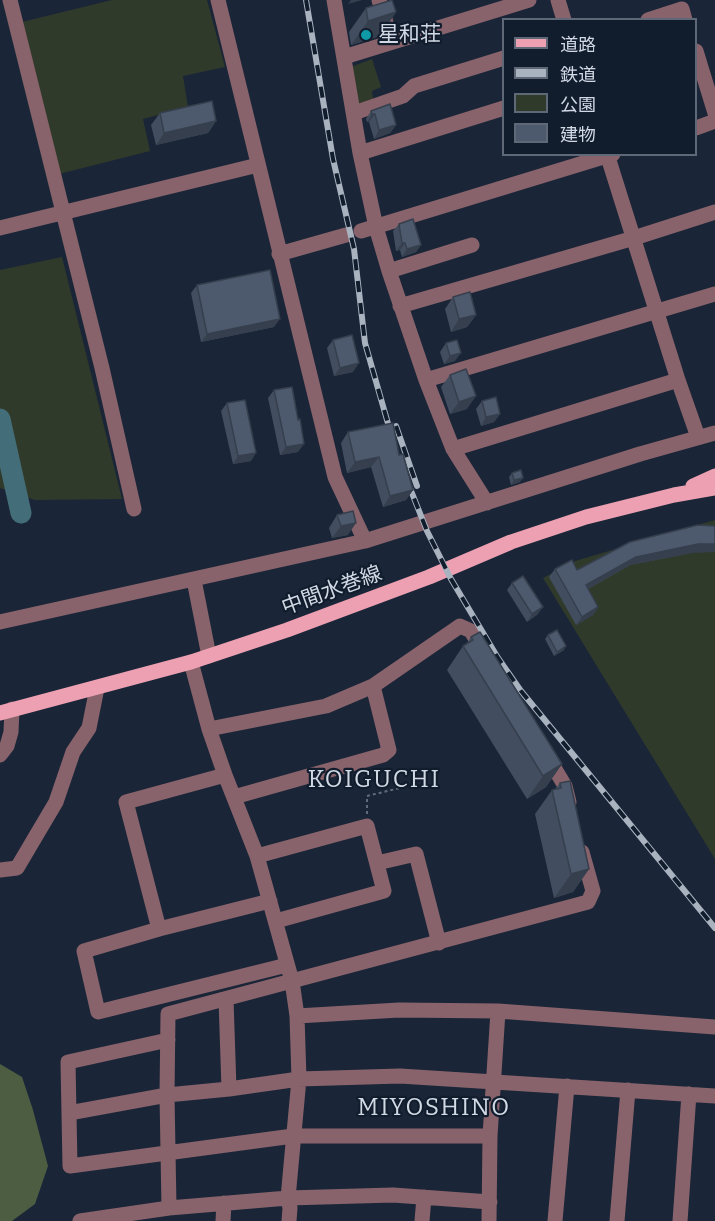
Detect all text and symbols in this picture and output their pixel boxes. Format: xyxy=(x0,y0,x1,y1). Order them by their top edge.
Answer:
legend xyxy=(502,18,697,156)
place label: 星和荘 xyxy=(378,22,441,48)
marker: 星和荘 xyxy=(359,28,373,42)
text: 道路 xyxy=(560,34,596,56)
text: 鉄道 xyxy=(560,64,596,86)
text: 公園 xyxy=(560,94,596,116)
text: 建物 xyxy=(560,124,596,146)
street label: 中間水巻線 xyxy=(278,561,386,621)
district label: KOIGUCHI xyxy=(308,766,440,794)
district label: MIYOSHINO xyxy=(357,1094,511,1122)

